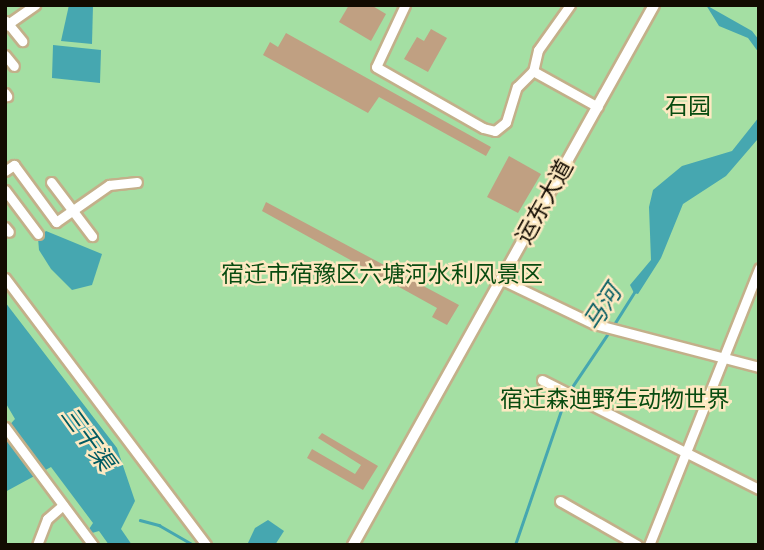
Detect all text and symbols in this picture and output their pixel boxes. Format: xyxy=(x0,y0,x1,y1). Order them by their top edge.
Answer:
park label: 石园 xyxy=(665,93,711,121)
street label: 运东大道 xyxy=(511,155,579,249)
park label: 宿迁市宿豫区六塘河水利风景区 xyxy=(221,261,543,289)
water label: 马河 xyxy=(578,280,628,336)
park label: 宿迁森迪野生动物世界 xyxy=(500,386,730,414)
water label: 三干渠 xyxy=(54,401,120,477)

